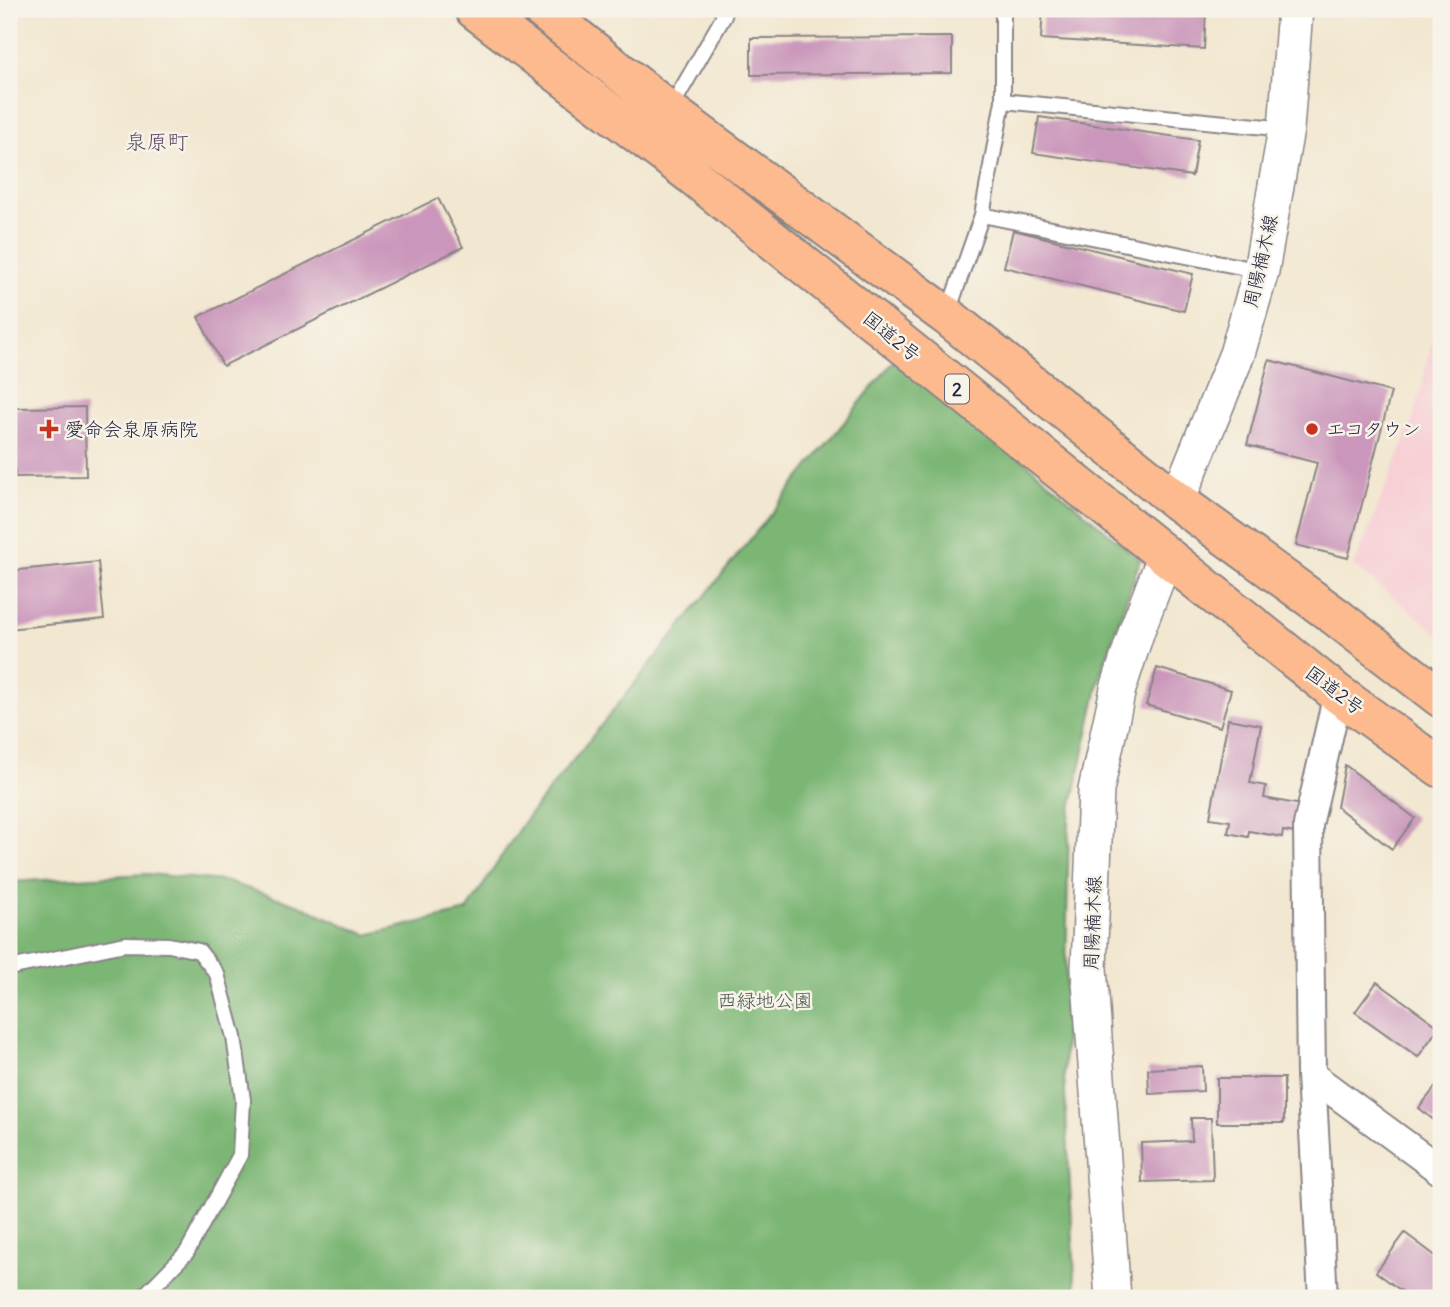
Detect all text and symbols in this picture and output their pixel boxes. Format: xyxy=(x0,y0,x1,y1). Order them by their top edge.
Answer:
district label: 泉原町 xyxy=(126,128,189,155)
street label: 周陽楠木線 xyxy=(1238,212,1282,310)
street label: 国道2号 xyxy=(858,305,926,367)
road number: 2 xyxy=(945,374,969,404)
place label: 愛命会泉原病院 xyxy=(65,417,198,441)
place label: エコタウン xyxy=(1326,417,1421,441)
marker: 愛命会泉原病院 xyxy=(39,419,59,439)
marker: エコタウン xyxy=(1304,421,1320,437)
street label: 国道2号 xyxy=(1301,660,1369,720)
street label: 周陽楠木線 xyxy=(1078,875,1106,971)
park label: 西緑地公園 xyxy=(717,988,813,1012)

